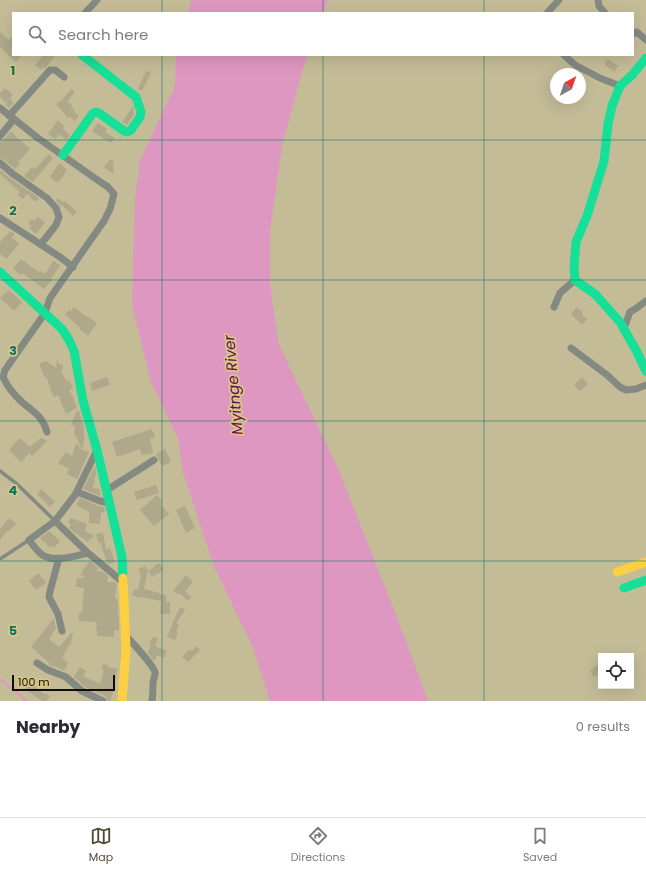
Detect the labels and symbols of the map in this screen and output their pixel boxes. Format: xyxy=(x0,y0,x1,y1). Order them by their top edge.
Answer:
text: 1 xyxy=(11,61,15,80)
north arrow xyxy=(550,68,586,104)
text: 2 xyxy=(9,201,17,220)
water label: Myitnge River xyxy=(218,334,248,436)
text: 3 xyxy=(9,341,17,360)
text: 4 xyxy=(9,481,18,500)
text: 5 xyxy=(9,621,17,640)
scale bar xyxy=(12,673,115,692)

